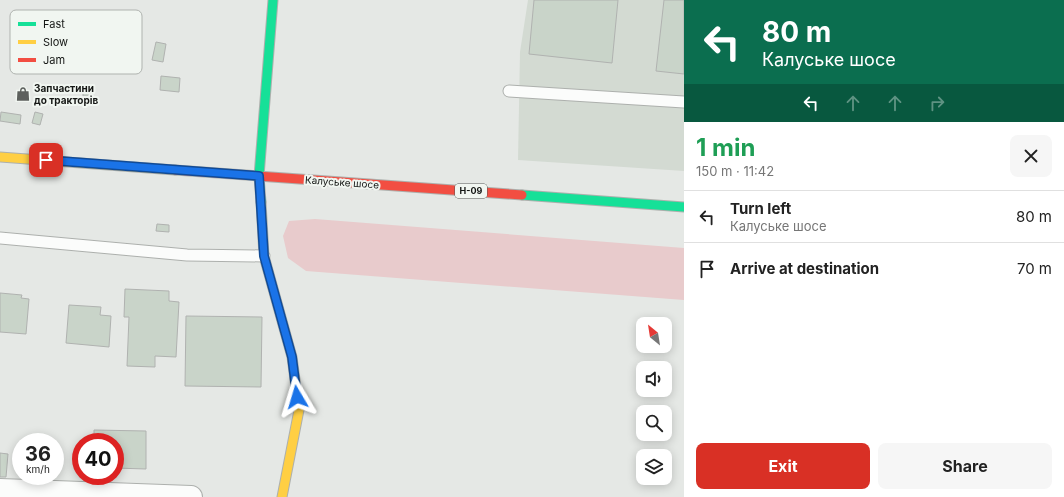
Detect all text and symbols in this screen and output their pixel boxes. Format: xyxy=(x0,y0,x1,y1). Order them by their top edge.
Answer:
legend xyxy=(10,10,142,74)
text: 80 m xyxy=(762,15,831,49)
icon: left xyxy=(696,16,748,68)
text: Fast xyxy=(43,17,65,31)
text: Slow xyxy=(43,35,68,49)
text: Калуське шосе xyxy=(762,49,896,70)
text: Jam xyxy=(43,53,65,67)
place label: Запчастини до тракторів xyxy=(34,82,98,106)
shop icon: Запчастини до тракторів xyxy=(15,86,31,102)
icon: left xyxy=(800,92,822,114)
icon: ahead xyxy=(842,92,864,114)
icon: ahead xyxy=(884,92,906,114)
icon: right xyxy=(926,92,948,114)
text: 1 min xyxy=(696,133,755,162)
button: close xyxy=(1010,135,1052,177)
pin xyxy=(29,143,63,177)
icon: arrive xyxy=(35,149,57,171)
text: 150 m · 11:42 xyxy=(696,163,774,179)
street label: Калуське шосе xyxy=(305,173,380,191)
road number: Н-09 xyxy=(455,184,487,198)
text: Turn left xyxy=(730,199,791,218)
icon: left xyxy=(696,206,718,228)
text: 80 m xyxy=(1016,207,1052,226)
text: Калуське шосе xyxy=(730,218,827,234)
icon: arrive xyxy=(696,258,718,280)
text: Arrive at destination xyxy=(730,259,879,278)
text: 70 m xyxy=(1017,259,1052,278)
north arrow xyxy=(636,317,672,353)
map controls xyxy=(636,317,672,485)
button: sound xyxy=(636,361,672,397)
position arrow xyxy=(276,376,318,418)
button: search xyxy=(636,405,672,441)
speed limit sign: 40 xyxy=(72,433,124,485)
text: 36 xyxy=(25,442,51,466)
button: Exit xyxy=(696,443,870,489)
button: Share xyxy=(878,443,1052,489)
button: layers xyxy=(636,449,672,485)
text: km/h xyxy=(26,463,50,475)

